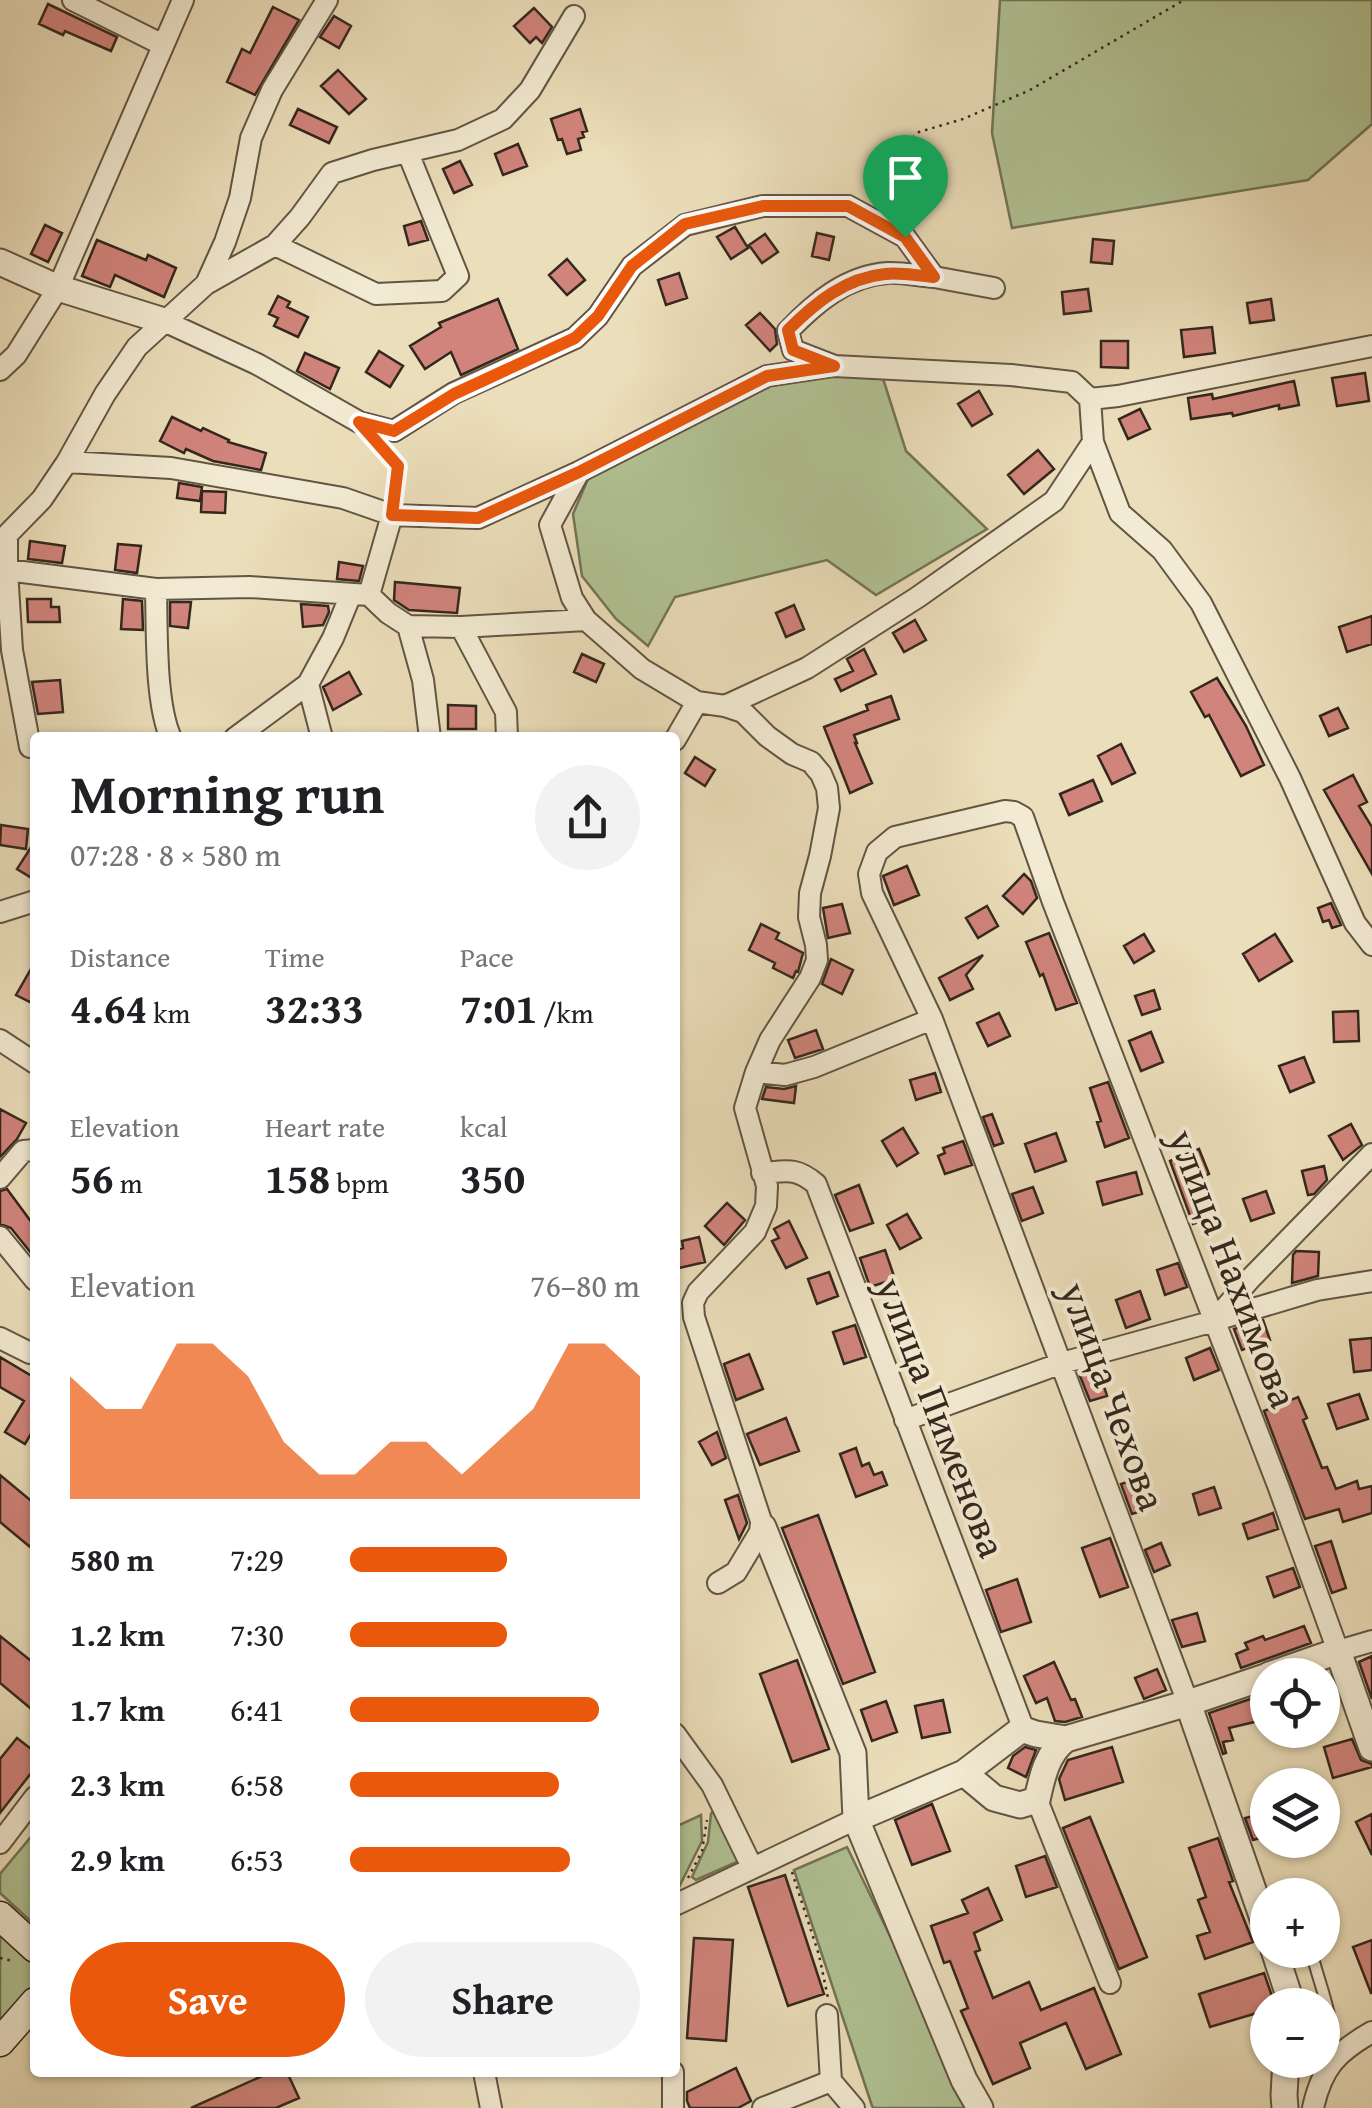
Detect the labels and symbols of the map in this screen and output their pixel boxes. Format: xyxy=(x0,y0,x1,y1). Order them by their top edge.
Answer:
pin xyxy=(863,135,948,238)
street label: улица Нахимова xyxy=(1153,1119,1314,1416)
street label: улица Пименова xyxy=(861,1267,1023,1566)
street label: улица Чехова xyxy=(1045,1273,1183,1519)

